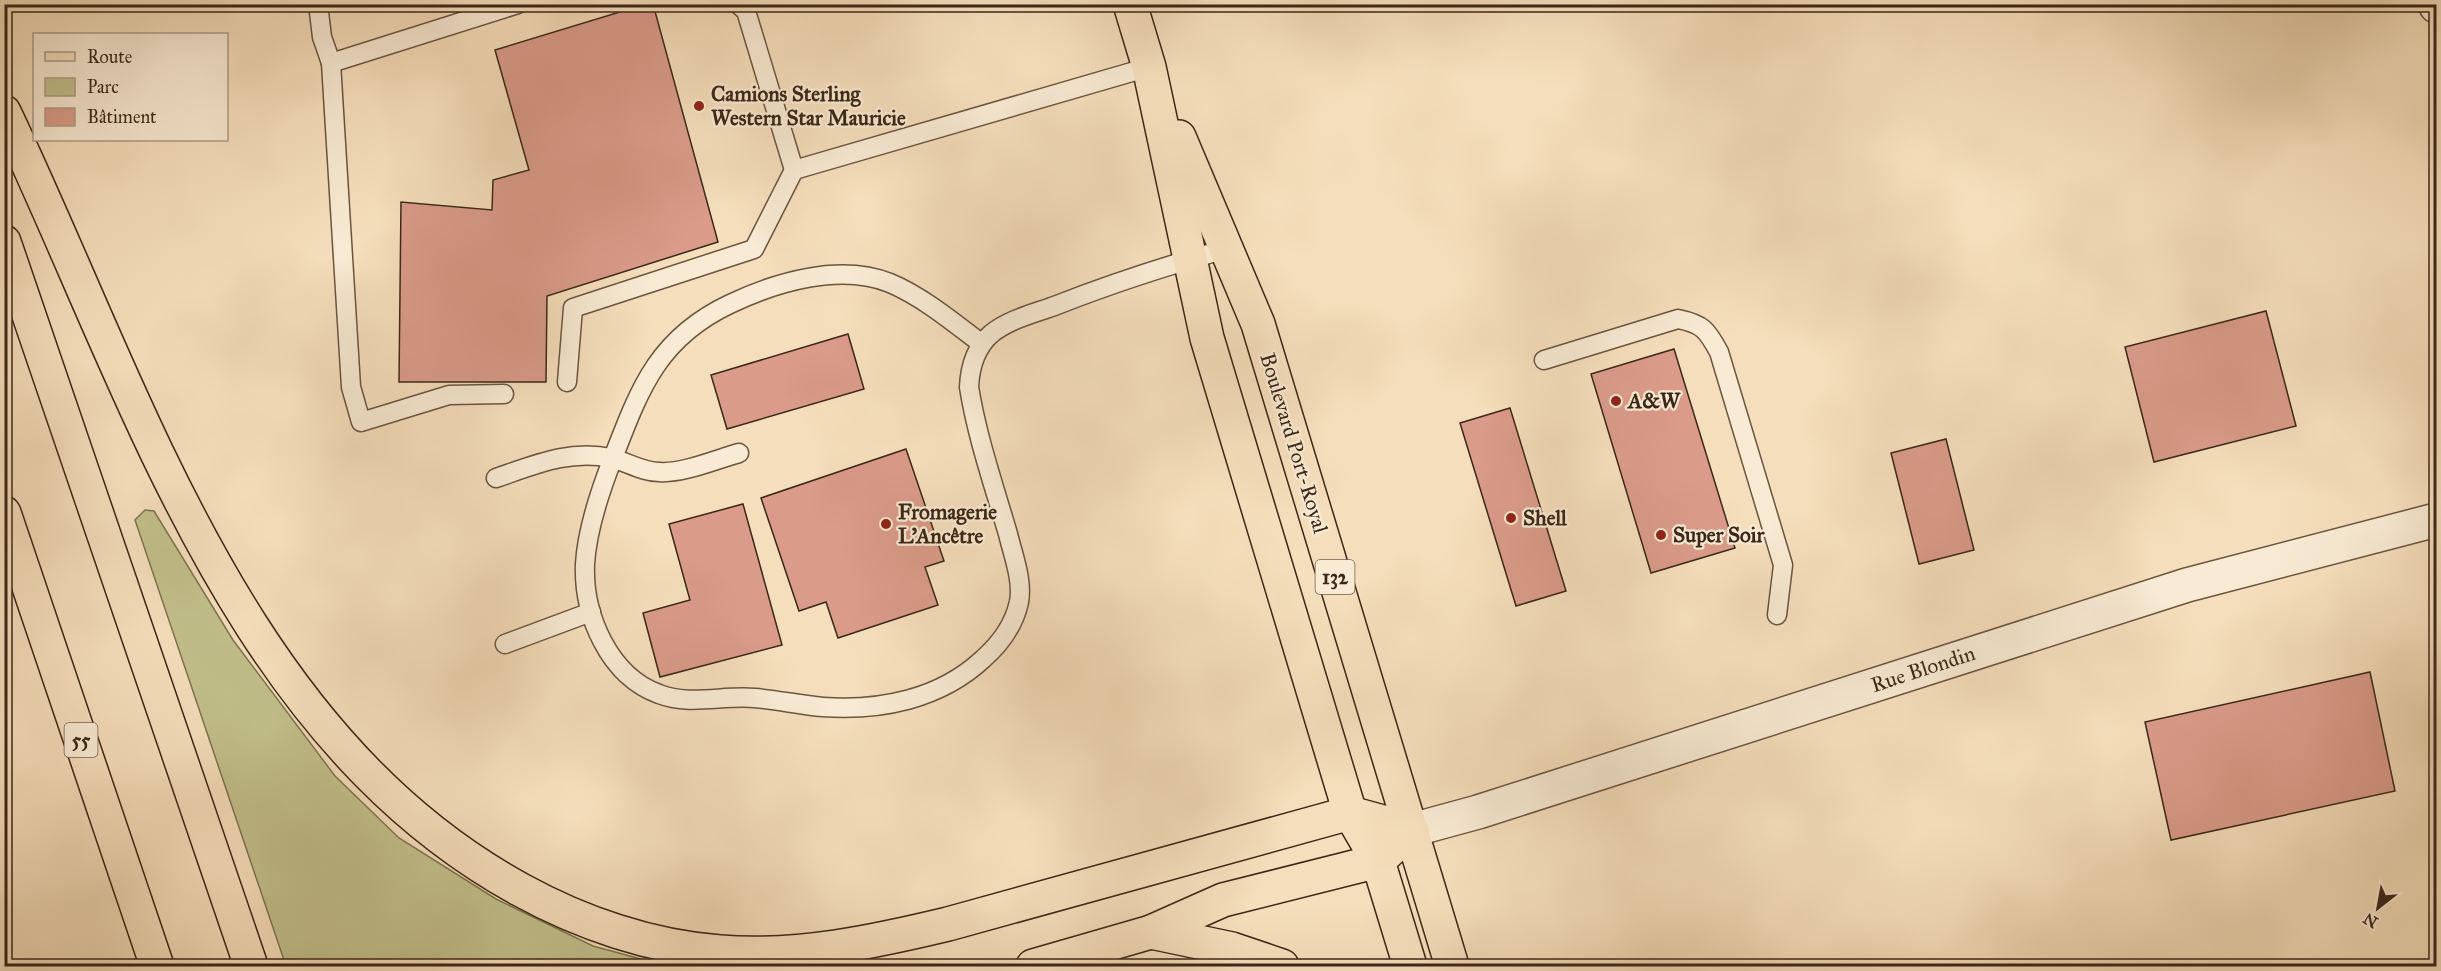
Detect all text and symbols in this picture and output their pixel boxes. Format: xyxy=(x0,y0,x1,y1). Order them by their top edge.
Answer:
legend xyxy=(33,33,228,141)
text: Route xyxy=(87,46,132,68)
text: Parc xyxy=(87,76,119,98)
place label: Camions Sterling Western Star Mauricie xyxy=(711,81,906,131)
marker: Camions Sterling Western Star Mauricie xyxy=(692,99,706,113)
text: Bâtiment xyxy=(87,106,157,128)
street label: Boulevard Port-Royal xyxy=(1254,350,1334,537)
place label: A&W xyxy=(1626,388,1681,414)
marker: A&W xyxy=(1609,394,1623,408)
place label: Fromagerie L'Ancêtre xyxy=(898,499,997,549)
place label: Shell xyxy=(1523,505,1568,531)
marker: Shell xyxy=(1504,511,1518,525)
marker: Fromagerie L'Ancêtre xyxy=(879,517,893,531)
place label: Super Soir xyxy=(1673,522,1766,548)
marker: Super Soir xyxy=(1654,528,1668,542)
road number: 132 xyxy=(1316,560,1354,594)
street label: Rue Blondin xyxy=(1867,640,1979,698)
road number: 55 xyxy=(64,723,98,757)
north arrow xyxy=(2348,878,2408,938)
text: N xyxy=(2359,909,2381,932)

